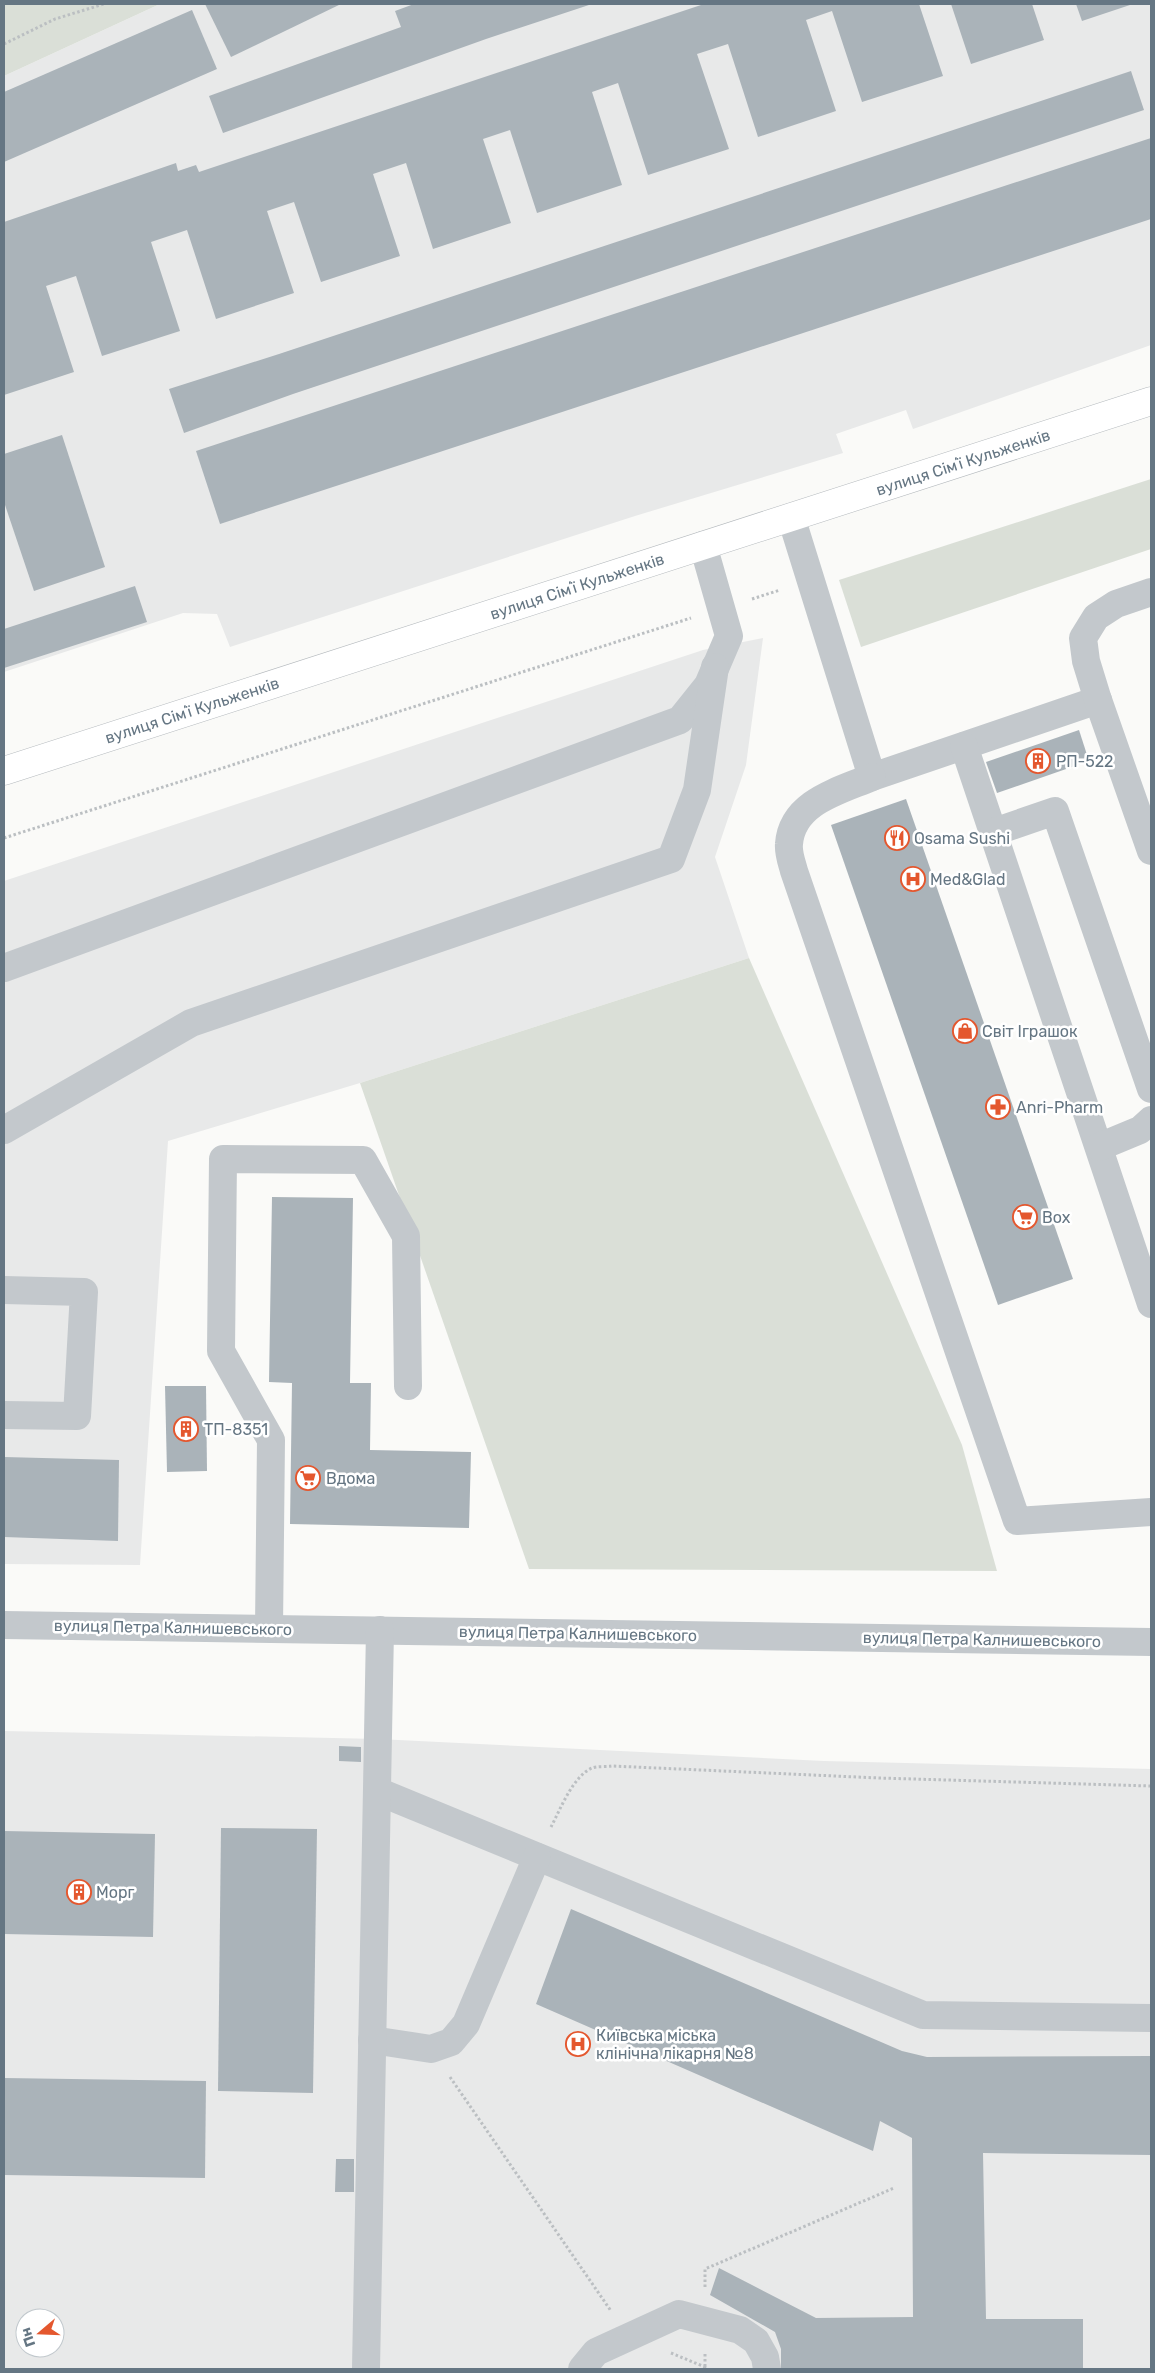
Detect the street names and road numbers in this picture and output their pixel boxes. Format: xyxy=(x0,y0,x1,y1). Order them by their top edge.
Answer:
street label: вулиця Сімʼї Кульженків xyxy=(874,425,1053,500)
street label: вулиця Сімʼї Кульженків xyxy=(488,549,667,624)
street label: вулиця Сімʼї Кульженків xyxy=(103,673,282,748)
street label: вулиця Петра Калнишевського xyxy=(54,1616,292,1639)
street label: вулиця Петра Калнишевського xyxy=(459,1622,697,1645)
street label: вулиця Петра Калнишевського xyxy=(863,1628,1101,1651)

